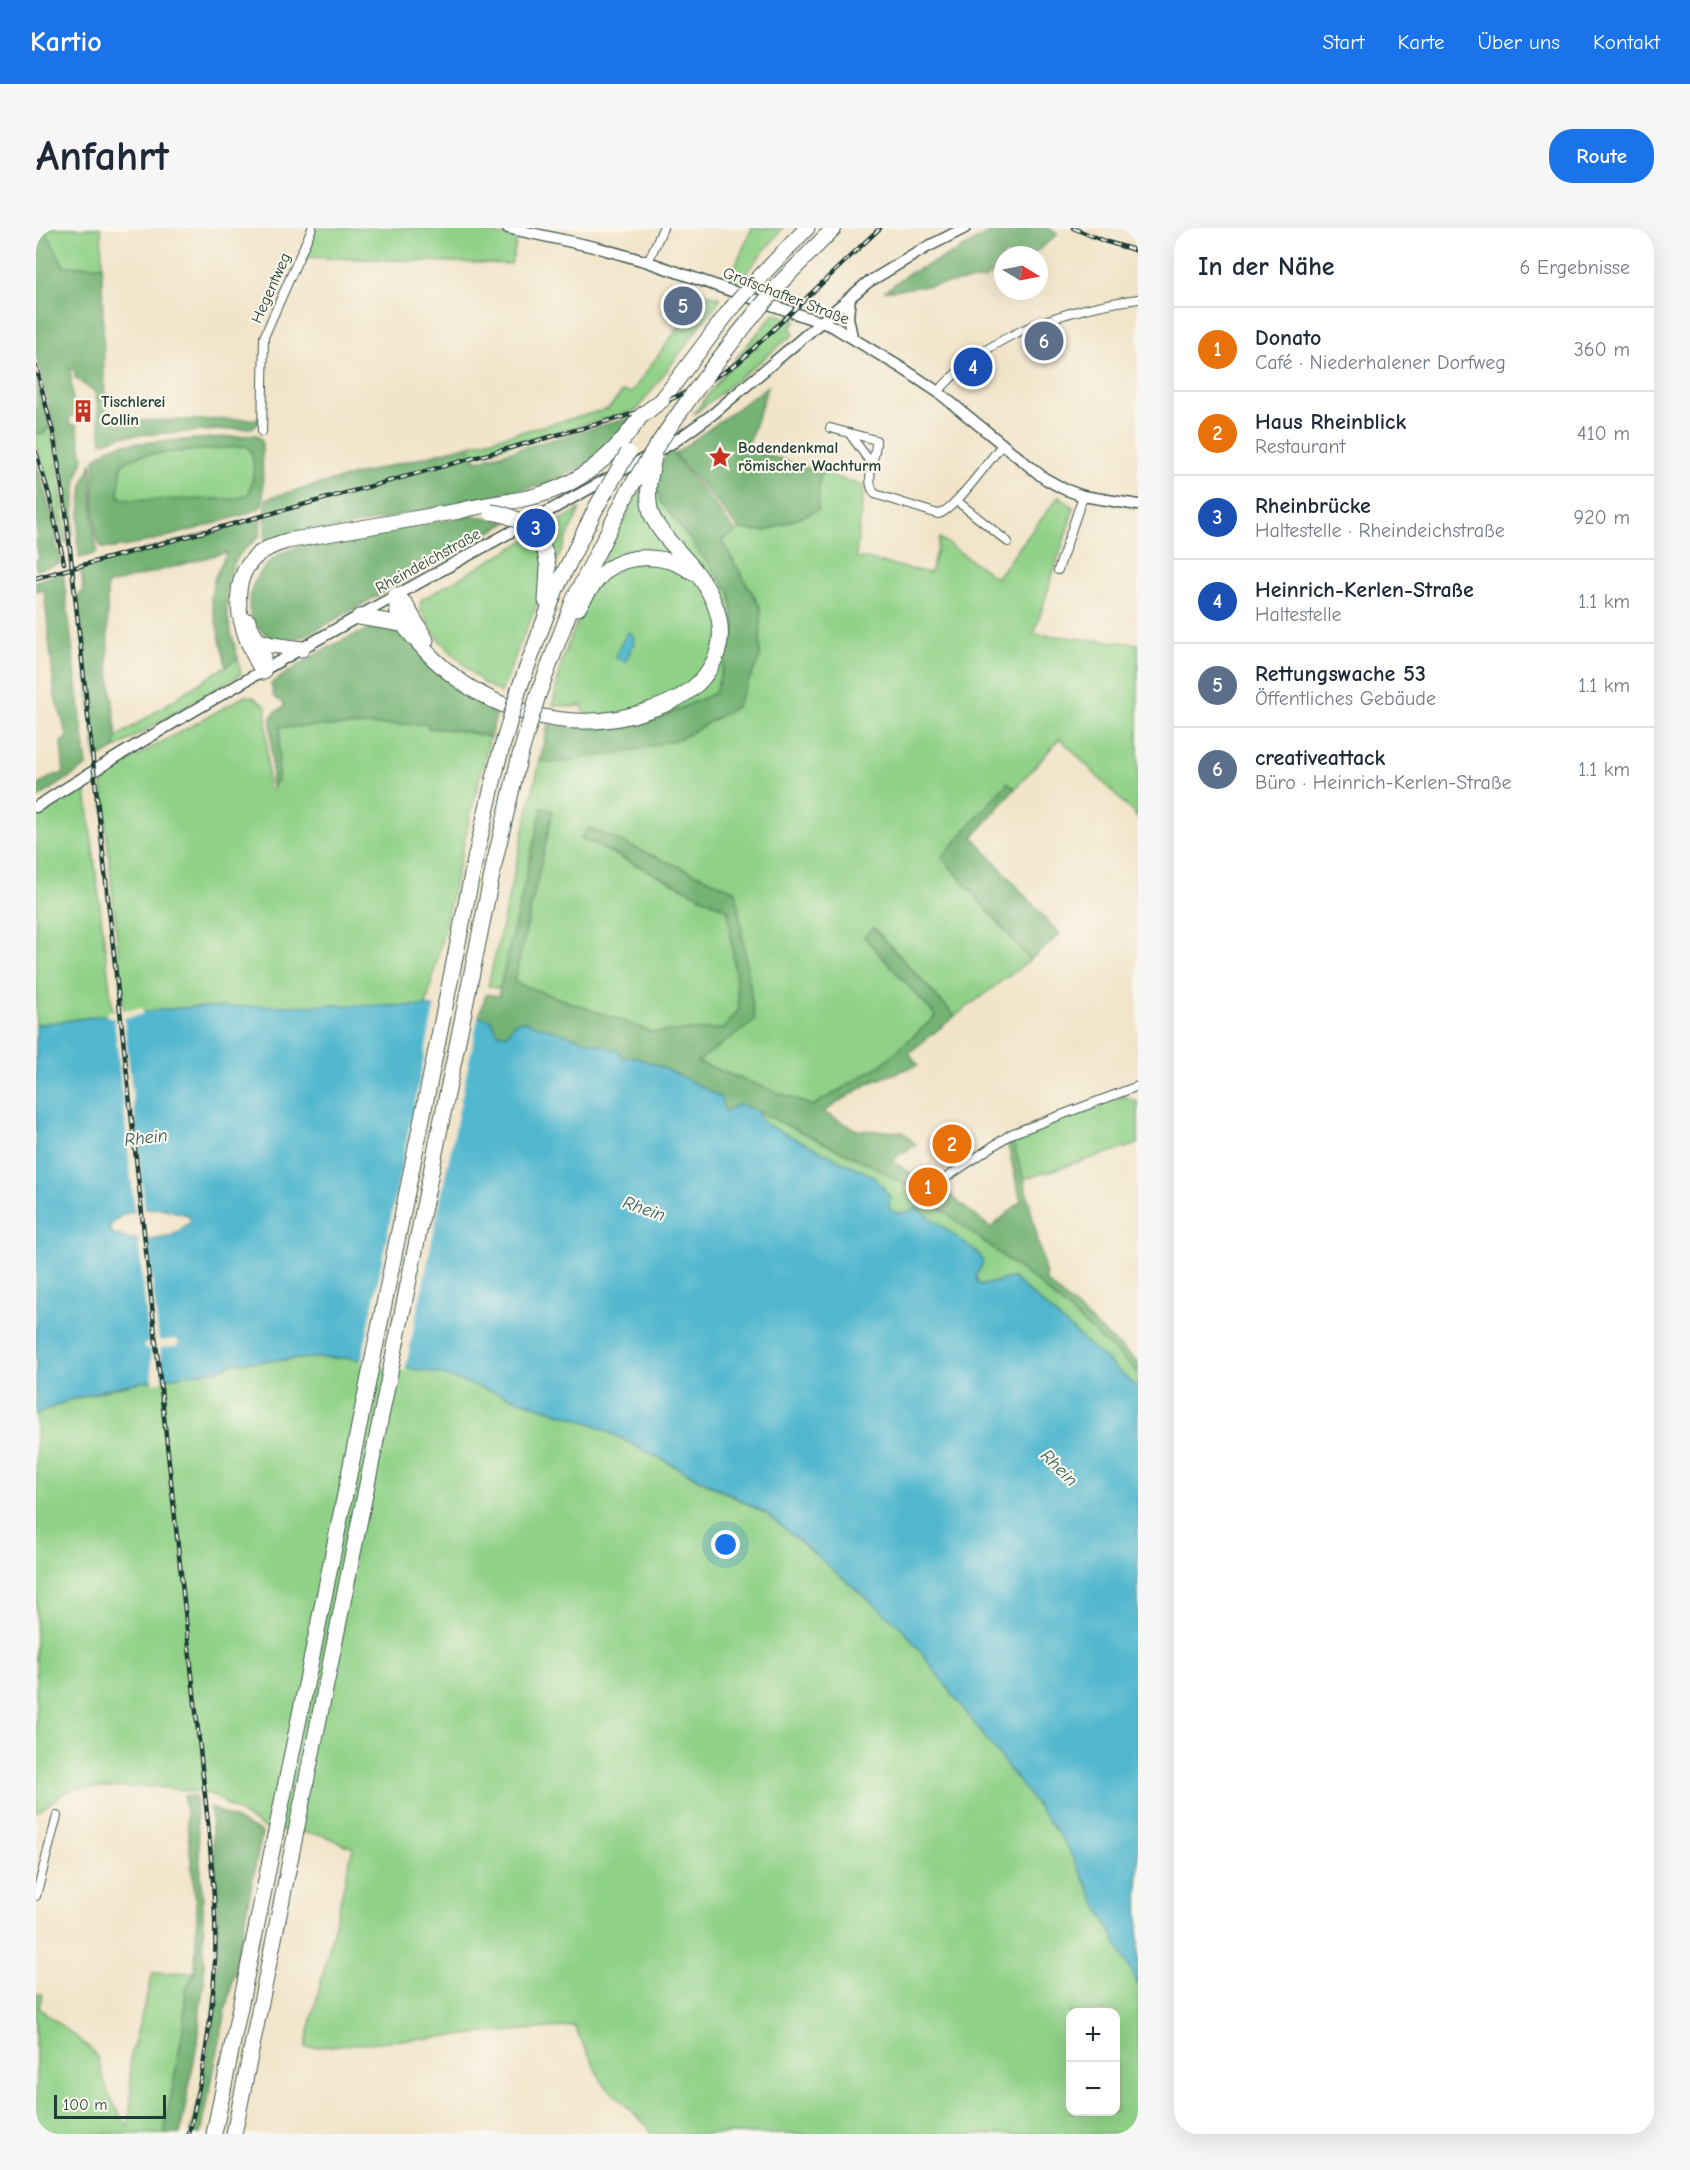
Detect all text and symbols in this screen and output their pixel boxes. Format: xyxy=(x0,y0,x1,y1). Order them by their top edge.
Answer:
text: Kartio xyxy=(30,26,102,58)
text: Start xyxy=(1322,30,1365,54)
text: Karte xyxy=(1398,30,1444,54)
text: Über uns xyxy=(1477,30,1560,54)
text: Kontakt xyxy=(1593,30,1660,54)
button: Route xyxy=(1549,129,1654,183)
text: Anfahrt xyxy=(36,132,169,181)
north arrow xyxy=(994,246,1048,300)
street label: Hegentweg xyxy=(247,250,295,326)
text: In der Nähe xyxy=(1198,252,1335,282)
text: 6 Ergebnisse xyxy=(1520,256,1630,279)
street label: Grafschafter Straße xyxy=(720,264,852,328)
pin: 5 xyxy=(664,284,702,328)
pin: 6 xyxy=(1024,318,1064,364)
text: Donato xyxy=(1255,325,1321,351)
text: 1 xyxy=(1214,338,1221,361)
text: 360 m xyxy=(1574,338,1630,361)
pin: 4 xyxy=(954,344,992,390)
text: Café · Niederhalener Dorfweg xyxy=(1255,351,1506,374)
place label: Tischlerei Collin xyxy=(101,393,165,429)
building icon: Tischlerei Collin xyxy=(70,398,96,424)
text: Haus Rheinblick xyxy=(1255,409,1406,435)
text: 2 xyxy=(1213,422,1222,445)
text: 410 m xyxy=(1577,422,1630,445)
text: Restaurant xyxy=(1255,435,1345,458)
place label: Bodendenkmal römischer Wachturm xyxy=(738,439,881,475)
place icon: Bodendenkmal römischer Wachturm xyxy=(707,444,733,470)
text: Rheinbrücke xyxy=(1255,493,1371,519)
pin: 3 xyxy=(516,506,556,550)
text: 3 xyxy=(1213,506,1222,529)
text: 920 m xyxy=(1574,506,1630,529)
text: Haltestelle · Rheindeichstraße xyxy=(1255,519,1505,542)
street label: Rheindeichstraße xyxy=(372,525,484,597)
text: Heinrich-Kerlen-Straße xyxy=(1255,577,1474,603)
text: 4 xyxy=(1213,590,1222,613)
text: 1.1 km xyxy=(1578,590,1630,613)
text: Haltestelle xyxy=(1255,603,1342,626)
text: Rettungswache 53 xyxy=(1255,661,1426,687)
text: 5 xyxy=(1212,674,1223,697)
text: 1.1 km xyxy=(1578,674,1630,697)
text: Öffentliches Gebäude xyxy=(1255,687,1436,710)
text: creativeattack xyxy=(1255,745,1385,771)
text: 6 xyxy=(1212,758,1223,781)
text: 1.1 km xyxy=(1578,758,1630,781)
text: Büro · Heinrich-Kerlen-Straße xyxy=(1255,771,1511,794)
pin: 2 xyxy=(932,1122,972,1166)
water label: Rhein xyxy=(123,1125,169,1151)
pin: 1 xyxy=(908,1164,948,1210)
water label: Rhein xyxy=(620,1192,668,1226)
water label: Rhein xyxy=(1036,1445,1082,1491)
your location xyxy=(711,1530,740,1559)
map controls xyxy=(1066,2008,1120,2116)
button: + xyxy=(1066,2008,1120,2062)
button: − xyxy=(1066,2062,1120,2116)
scale bar xyxy=(54,2092,166,2120)
text: 100 m xyxy=(63,2096,107,2114)

